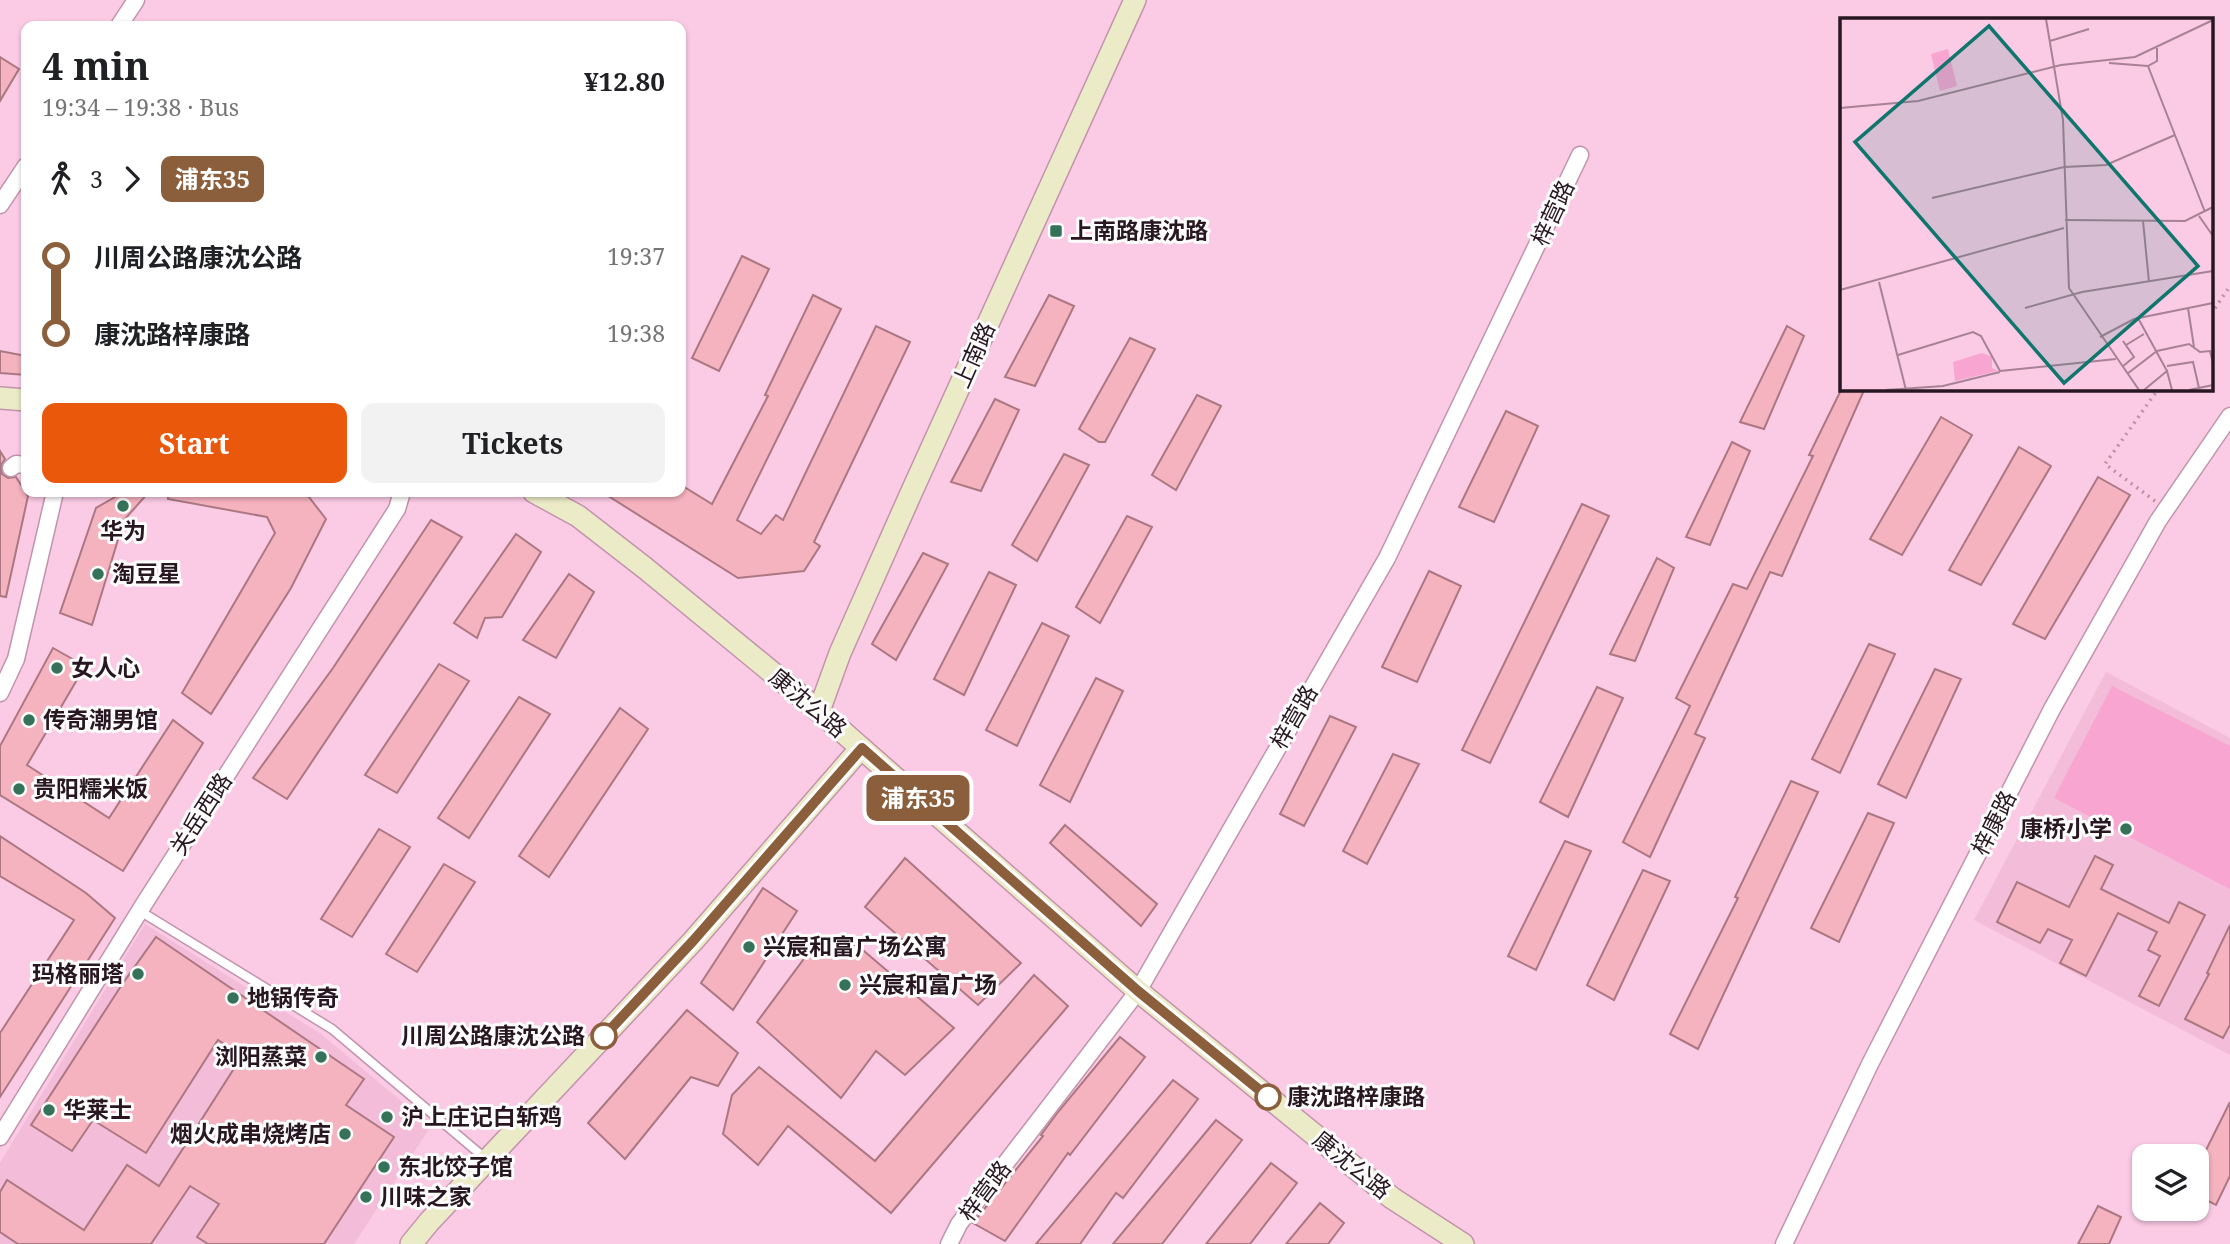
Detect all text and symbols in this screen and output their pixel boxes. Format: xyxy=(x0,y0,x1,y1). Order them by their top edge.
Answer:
inset map xyxy=(1840,18,2212,390)
text: 4 min xyxy=(42,39,150,91)
text: ¥12.80 xyxy=(584,63,665,99)
text: 19:34 – 19:38 · Bus xyxy=(42,91,239,123)
icon: walk xyxy=(42,160,80,198)
icon: forward xyxy=(113,160,151,198)
text: 浦东35 xyxy=(175,162,250,195)
text: 3 xyxy=(90,163,103,195)
street label: 梓营路 xyxy=(1523,175,1581,251)
place label: 上南路康沈路 xyxy=(1070,214,1208,246)
marker: 上南路康沈路 xyxy=(1048,223,1064,239)
text: 川周公路康沈公路 xyxy=(94,239,302,275)
text: 19:37 xyxy=(607,240,665,272)
text: 康沈路梓康路 xyxy=(94,316,250,352)
text: 19:38 xyxy=(607,317,665,349)
street label: 上南路 xyxy=(944,317,1002,393)
button: Start xyxy=(42,403,347,483)
button: Tickets xyxy=(361,403,665,483)
marker: 华为 xyxy=(115,498,131,514)
place label: 华为 xyxy=(100,514,146,546)
place label: 淘豆星 xyxy=(112,557,181,589)
marker: 淘豆星 xyxy=(90,566,106,582)
place label: 女人心 xyxy=(71,651,140,683)
marker: 女人心 xyxy=(49,660,65,676)
street label: 康沈公路 xyxy=(763,660,854,744)
street label: 梓营路 xyxy=(1262,679,1324,754)
place label: 传奇潮男馆 xyxy=(43,703,158,735)
marker: 传奇潮男馆 xyxy=(21,712,37,728)
street label: 关岳西路 xyxy=(162,766,239,861)
place label: 贵阳糯米饭 xyxy=(33,772,148,804)
line badge: 浦东35 xyxy=(869,775,967,821)
marker: 贵阳糯米饭 xyxy=(11,781,27,797)
text: 浦东35 xyxy=(880,781,956,814)
street label: 梓康路 xyxy=(1963,785,2023,861)
place label: 康桥小学 xyxy=(2020,812,2112,844)
marker: 康桥小学 xyxy=(2118,821,2134,837)
place label: 兴宸和富广场公寓 xyxy=(763,930,947,962)
marker: 兴宸和富广场公寓 xyxy=(741,939,757,955)
place label: 玛格丽塔 xyxy=(32,957,124,989)
marker: 玛格丽塔 xyxy=(130,966,146,982)
place label: 兴宸和富广场 xyxy=(859,968,997,1000)
marker: 兴宸和富广场 xyxy=(837,977,853,993)
place label: 地锅传奇 xyxy=(247,981,339,1013)
marker: 地锅传奇 xyxy=(225,990,241,1006)
place label: 川周公路康沈公路 xyxy=(401,1019,585,1051)
marker: 川周公路康沈公路 xyxy=(591,1023,617,1049)
place label: 浏阳蒸菜 xyxy=(215,1040,307,1072)
marker: 浏阳蒸菜 xyxy=(313,1049,329,1065)
place label: 康沈路梓康路 xyxy=(1287,1080,1425,1112)
marker: 康沈路梓康路 xyxy=(1255,1084,1281,1110)
place label: 华莱士 xyxy=(63,1093,132,1125)
place label: 沪上庄记白斩鸡 xyxy=(401,1100,562,1132)
marker: 华莱士 xyxy=(41,1102,57,1118)
marker: 沪上庄记白斩鸡 xyxy=(379,1109,395,1125)
place label: 烟火成串烧烤店 xyxy=(170,1117,331,1149)
street label: 康沈公路 xyxy=(1307,1123,1398,1206)
marker: 烟火成串烧烤店 xyxy=(337,1126,353,1142)
map controls xyxy=(2132,1144,2209,1221)
button: layers xyxy=(2132,1144,2209,1221)
place label: 东北饺子馆 xyxy=(398,1150,513,1182)
street label: 梓营路 xyxy=(951,1153,1018,1228)
marker: 东北饺子馆 xyxy=(376,1159,392,1175)
place label: 川味之家 xyxy=(380,1180,472,1212)
marker: 川味之家 xyxy=(358,1189,374,1205)

